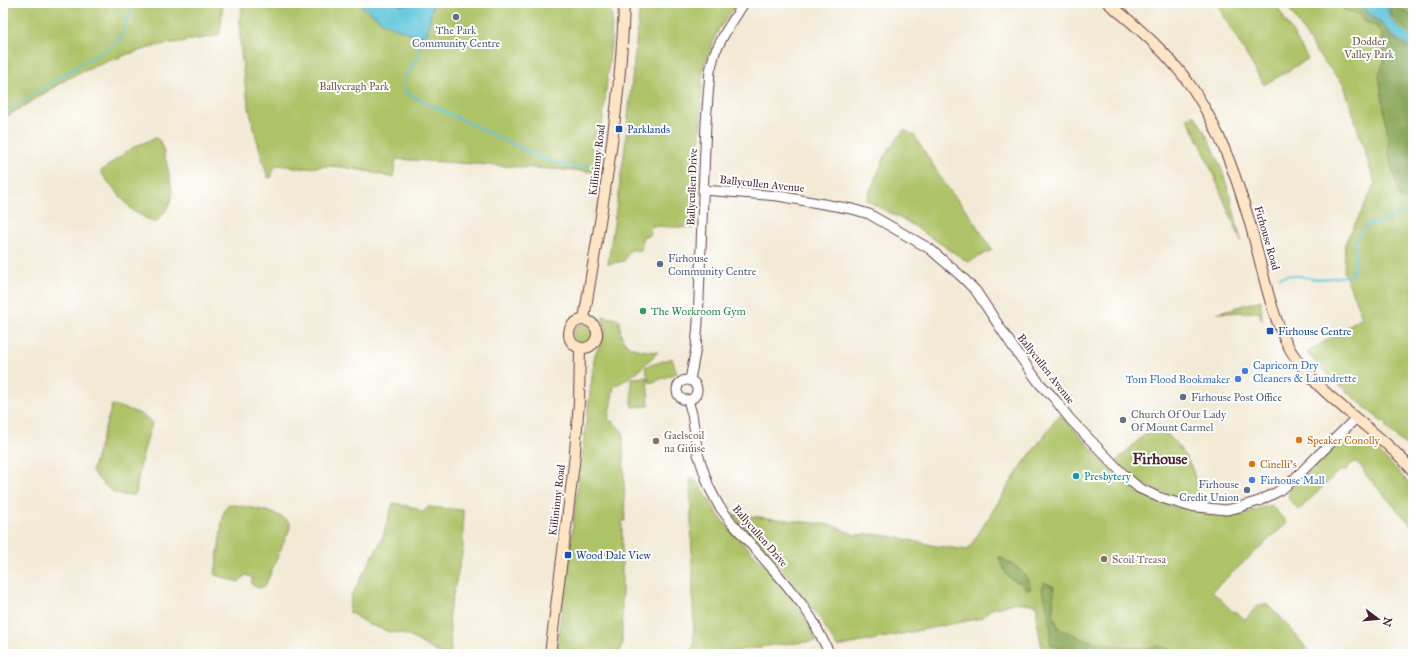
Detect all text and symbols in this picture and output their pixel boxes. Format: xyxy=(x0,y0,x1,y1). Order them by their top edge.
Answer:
marker: The Park Community Centre xyxy=(451,12,461,22)
place label: The Park Community Centre xyxy=(412,24,501,50)
park label: Dodder Valley Park xyxy=(1343,35,1395,61)
park label: Ballycragh Park xyxy=(319,80,390,93)
street label: Killininny Road xyxy=(586,123,608,196)
place label: Parklands xyxy=(627,123,670,136)
marker: Parklands xyxy=(614,124,624,134)
street label: Ballycullen Drive xyxy=(684,148,700,226)
street label: Ballycullen Avenue xyxy=(719,173,805,195)
street label: Firhouse Road xyxy=(1252,204,1283,272)
place label: Firhouse Community Centre xyxy=(668,252,757,278)
marker: Firhouse Community Centre xyxy=(655,259,665,269)
place label: The Workroom Gym xyxy=(651,305,746,318)
marker: The Workroom Gym xyxy=(638,306,648,316)
place label: Firhouse Centre xyxy=(1278,325,1352,338)
marker: Firhouse Centre xyxy=(1265,326,1275,336)
street label: Ballycullen Avenue xyxy=(1015,331,1078,407)
place label: Capricorn Dry Cleaners & Laundrette xyxy=(1253,359,1357,385)
marker: Capricorn Dry Cleaners & Laundrette xyxy=(1240,366,1250,376)
place label: Tom Flood Bookmaker xyxy=(1126,373,1231,386)
marker: Tom Flood Bookmaker xyxy=(1233,374,1243,384)
place label: Firhouse Post Office xyxy=(1191,391,1282,404)
marker: Firhouse Post Office xyxy=(1178,392,1188,402)
place label: Church Of Our Lady Of Mount Carmel xyxy=(1131,408,1227,434)
marker: Church Of Our Lady Of Mount Carmel xyxy=(1118,415,1128,425)
place label: Gaelscoil na Giúise xyxy=(664,429,706,455)
place label: Speaker Conolly xyxy=(1307,434,1381,447)
marker: Speaker Conolly xyxy=(1294,435,1304,445)
marker: Gaelscoil na Giúise xyxy=(651,436,661,446)
district label: Firhouse xyxy=(1132,450,1188,468)
place label: Cinelli's xyxy=(1260,458,1297,471)
marker: Cinelli's xyxy=(1247,459,1257,469)
street label: Killininny Road xyxy=(546,463,568,536)
place label: Presbytery xyxy=(1084,470,1132,483)
marker: Presbytery xyxy=(1071,471,1081,481)
place label: Firhouse Mall xyxy=(1260,474,1325,487)
marker: Firhouse Mall xyxy=(1247,475,1257,485)
place label: Firhouse Credit Union xyxy=(1179,478,1239,504)
marker: Firhouse Credit Union xyxy=(1242,485,1252,495)
street label: Ballycullen Drive xyxy=(730,502,791,570)
place label: Wood Dale View xyxy=(576,549,652,562)
marker: Wood Dale View xyxy=(563,550,573,560)
place label: Scoil Treasa xyxy=(1112,553,1167,566)
marker: Scoil Treasa xyxy=(1099,554,1109,564)
north arrow xyxy=(1358,599,1398,639)
text: N xyxy=(1379,615,1395,629)

